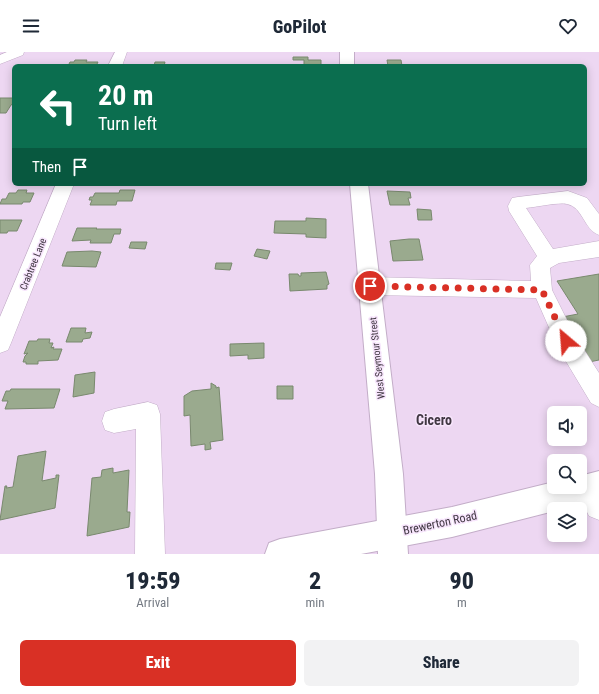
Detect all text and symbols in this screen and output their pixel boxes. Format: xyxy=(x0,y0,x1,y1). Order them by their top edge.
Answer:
icon: menu xyxy=(20,15,42,37)
icon: heart xyxy=(557,15,579,37)
text: GoPilot xyxy=(273,16,326,37)
text: 20 m xyxy=(98,79,154,112)
icon: left xyxy=(32,80,84,132)
text: Turn left xyxy=(98,113,157,134)
icon: arrive xyxy=(69,156,91,178)
text: Then xyxy=(32,158,61,176)
street label: Crabtree Lane xyxy=(18,236,48,292)
pin xyxy=(353,269,387,303)
icon: arrive xyxy=(359,275,381,297)
street label: West Seymour Street xyxy=(367,317,387,399)
position arrow xyxy=(545,320,587,362)
map controls xyxy=(547,406,587,542)
button: sound xyxy=(547,406,587,446)
district label: Cicero xyxy=(416,412,452,428)
button: search xyxy=(547,454,587,494)
button: layers xyxy=(547,502,587,542)
street label: Brewerton Road xyxy=(402,508,478,538)
text: 19:59 xyxy=(125,567,181,595)
text: 2 xyxy=(309,567,321,595)
text: 90 xyxy=(450,567,474,595)
text: Arrival xyxy=(136,595,169,610)
text: min xyxy=(306,595,325,610)
text: m xyxy=(457,595,467,610)
button: Exit xyxy=(20,640,296,686)
button: Share xyxy=(304,640,579,686)

